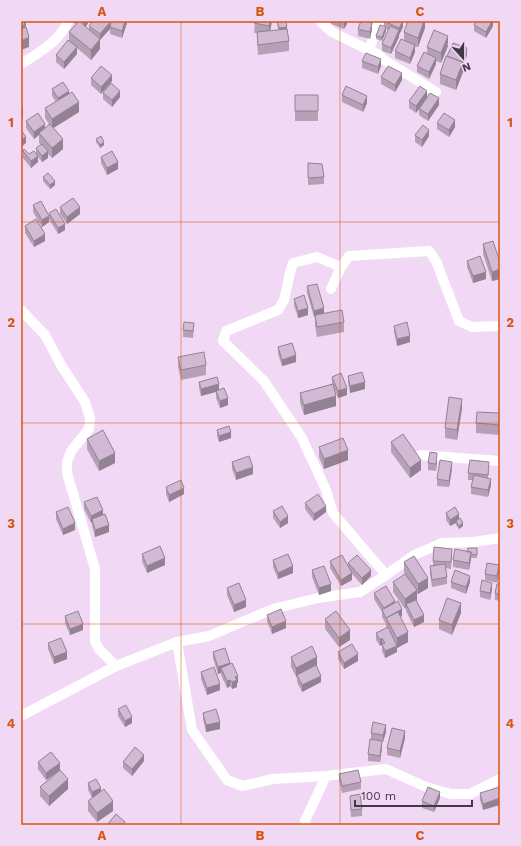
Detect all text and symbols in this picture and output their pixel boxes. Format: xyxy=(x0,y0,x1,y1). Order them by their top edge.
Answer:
text: A xyxy=(98,4,107,19)
text: B xyxy=(256,4,265,19)
text: C xyxy=(416,4,425,19)
north arrow xyxy=(443,38,483,78)
text: N xyxy=(460,59,473,74)
text: 1 xyxy=(8,115,14,130)
text: 1 xyxy=(507,115,513,130)
text: 2 xyxy=(7,315,15,330)
text: 2 xyxy=(506,315,514,330)
text: 3 xyxy=(7,516,15,531)
text: 3 xyxy=(506,516,514,531)
text: 4 xyxy=(7,716,16,731)
text: 4 xyxy=(506,716,515,731)
scale bar xyxy=(355,782,472,808)
text: 100 m xyxy=(361,789,396,803)
text: A xyxy=(98,828,107,843)
text: B xyxy=(256,828,265,843)
text: C xyxy=(416,828,425,843)

